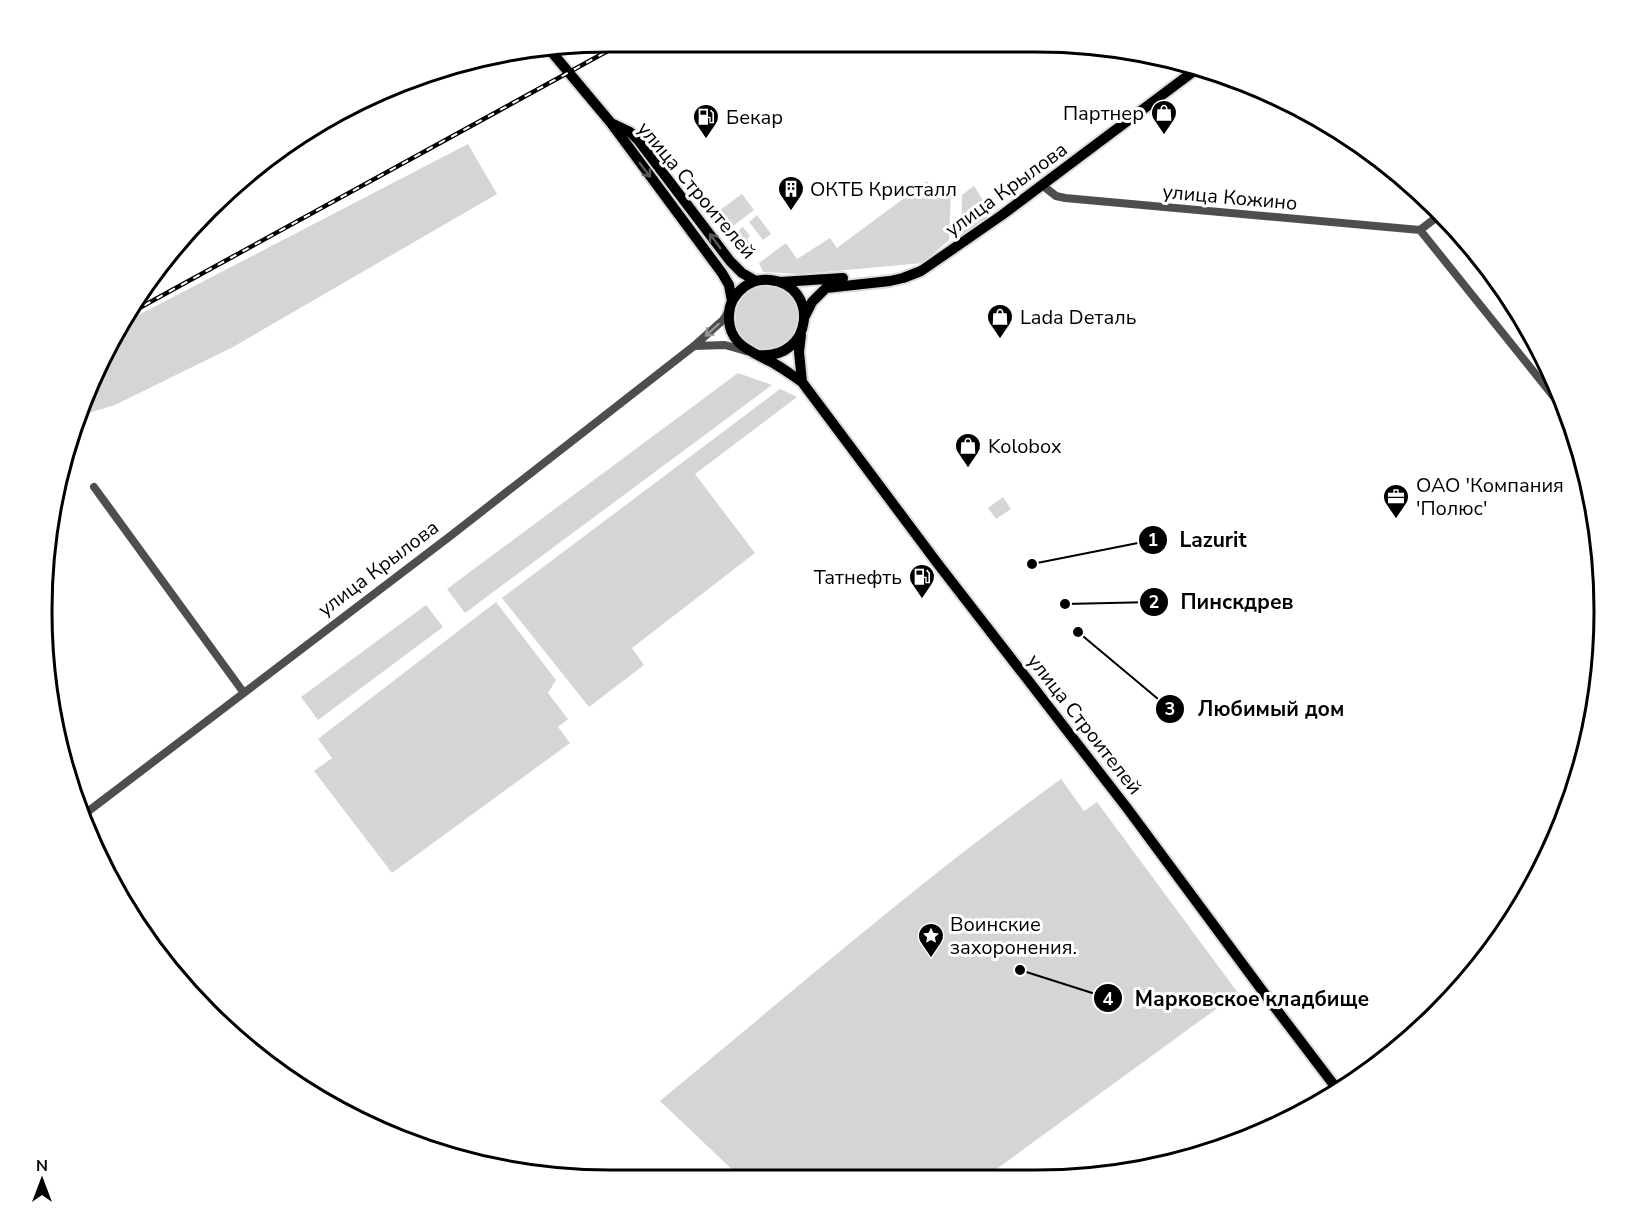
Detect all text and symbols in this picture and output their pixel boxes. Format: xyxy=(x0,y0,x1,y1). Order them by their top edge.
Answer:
shop icon: Партнер xyxy=(1149,98,1179,136)
place label: Партнер xyxy=(1063,100,1144,127)
fuel station icon: Бекар xyxy=(691,102,721,140)
place label: Бекар xyxy=(726,104,783,131)
street label: улица Строителей xyxy=(631,116,762,265)
street label: улица Крылова xyxy=(940,136,1073,243)
one-way arrow xyxy=(639,162,652,178)
building icon: ОКТБ Кристалл xyxy=(776,174,806,212)
place label: ОКТБ Кристалл xyxy=(810,176,957,203)
street label: улица Кожино xyxy=(1161,178,1299,217)
one-way arrow xyxy=(708,233,721,249)
shop icon: Lada Dеталь xyxy=(985,302,1015,340)
place label: Lada Dеталь xyxy=(1020,304,1136,331)
one-way arrow xyxy=(705,323,720,337)
shop icon: Kolobox xyxy=(953,431,983,469)
place label: Kolobox xyxy=(988,433,1062,460)
place label: ОАО 'Компания 'Полюс' xyxy=(1416,472,1564,522)
office icon: ОАО 'Компания 'Полюс' xyxy=(1381,482,1411,520)
street label: улица Крылова xyxy=(312,514,444,623)
callout: Lazurit xyxy=(1138,521,1259,560)
text: Lazurit xyxy=(1179,526,1247,554)
text: 1 xyxy=(1148,528,1158,552)
fuel station icon: Татнефть xyxy=(907,562,937,600)
place label: Татнефть xyxy=(814,564,902,591)
callout: Пинскдрев xyxy=(1139,582,1306,621)
text: Пинскдрев xyxy=(1181,588,1294,616)
text: 2 xyxy=(1149,590,1159,614)
street label: улица Строителей xyxy=(1021,648,1148,800)
callout: Любимый дом xyxy=(1155,689,1356,728)
text: Любимый дом xyxy=(1198,695,1344,723)
text: 3 xyxy=(1165,697,1175,721)
place label: Воинские захоронения. xyxy=(950,911,1077,961)
place icon: Воинские захоронения. xyxy=(916,921,946,959)
callout: Марковское кладбище xyxy=(1093,979,1382,1018)
text: Марковское кладбище xyxy=(1135,985,1369,1013)
text: 4 xyxy=(1103,987,1114,1011)
north arrow xyxy=(12,1150,72,1210)
text: N xyxy=(36,1155,48,1177)

